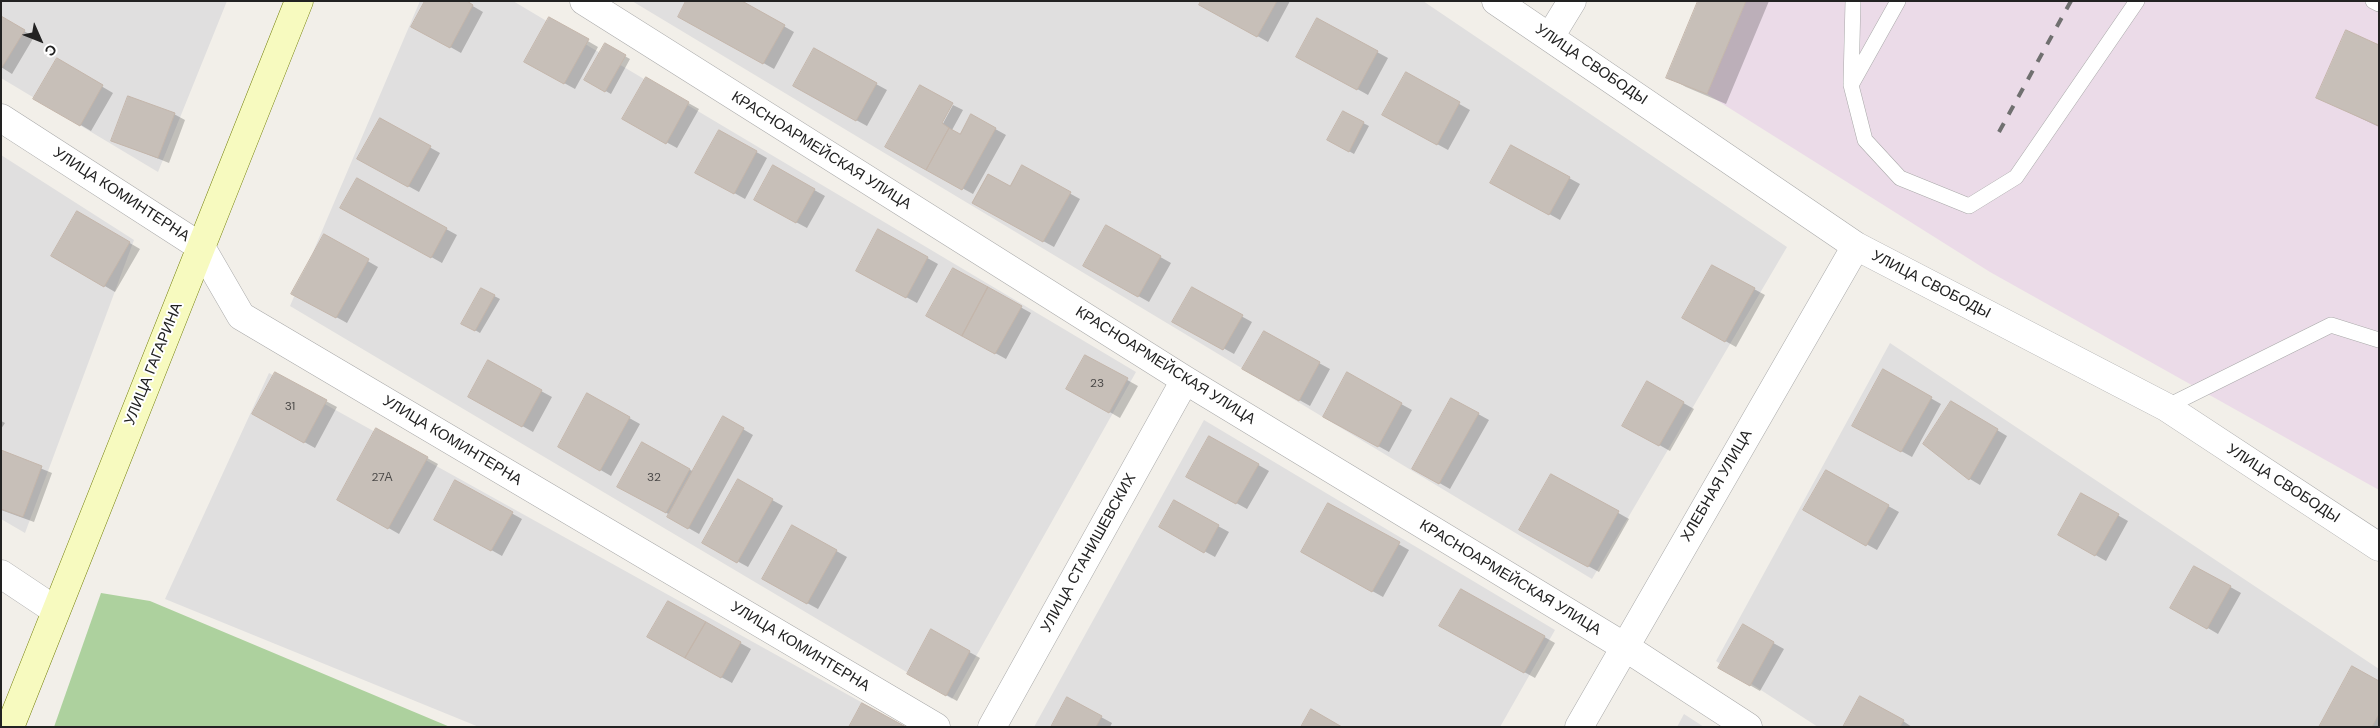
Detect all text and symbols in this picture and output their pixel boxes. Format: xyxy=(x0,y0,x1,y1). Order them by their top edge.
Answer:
north arrow xyxy=(15,15,65,65)
street label: УЛИЦА СВОБОДЫ xyxy=(1532,21,1650,109)
text: С xyxy=(41,41,61,60)
street label: КРАСНОАРМЕЙСКАЯ УЛИЦА xyxy=(728,88,914,214)
street label: УЛИЦА КОМИНТЕРНА xyxy=(49,144,193,246)
street label: УЛИЦА СВОБОДЫ xyxy=(1868,247,1994,323)
street label: УЛИЦА ГАГАРИНА xyxy=(121,300,187,428)
street label: КРАСНОАРМЕЙСКАЯ УЛИЦА xyxy=(1072,303,1258,429)
house number: 23 xyxy=(1090,377,1104,391)
street label: УЛИЦА КОМИНТЕРНА xyxy=(379,392,525,490)
house number: 31 xyxy=(285,400,295,414)
street label: ХЛЕБНАЯ УЛИЦА xyxy=(1678,427,1756,545)
street label: УЛИЦА СВОБОДЫ xyxy=(2223,441,2343,527)
street label: УЛИЦА СТАНИШЕВСКИХ xyxy=(1038,470,1140,636)
house number: 27А xyxy=(371,471,393,485)
house number: 32 xyxy=(647,471,661,485)
street label: КРАСНОАРМЕЙСКАЯ УЛИЦА xyxy=(1416,517,1604,639)
street label: УЛИЦА КОМИНТЕРНА xyxy=(727,598,873,696)

